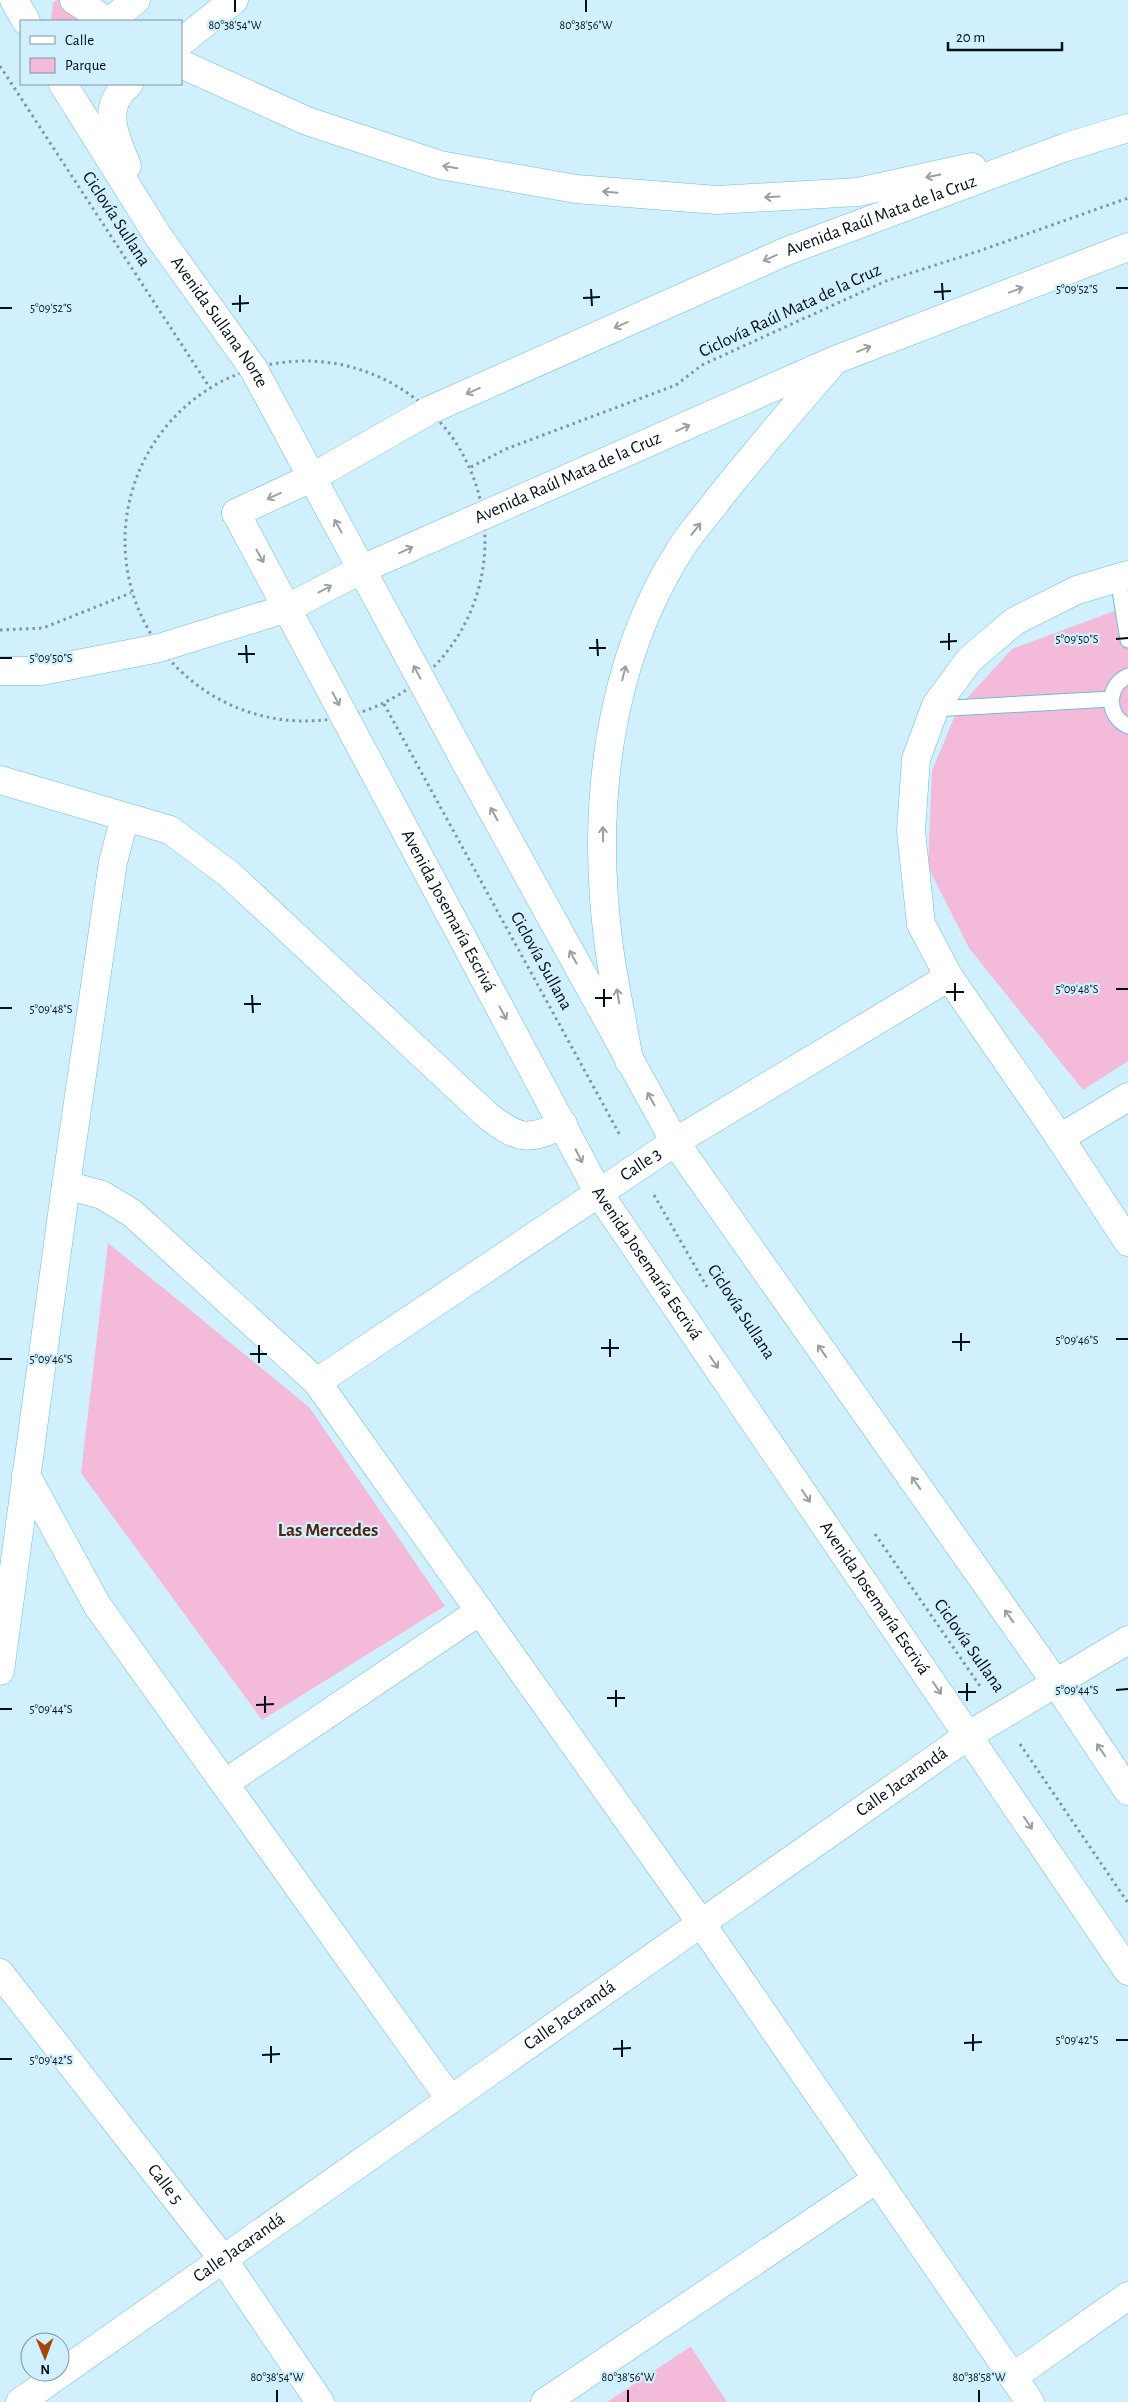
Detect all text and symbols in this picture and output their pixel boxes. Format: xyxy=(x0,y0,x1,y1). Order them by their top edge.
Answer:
text: 80°38'54"W xyxy=(208,19,262,31)
text: 80°38'56"W xyxy=(559,19,613,31)
legend xyxy=(20,20,182,85)
scale bar xyxy=(948,20,1062,52)
text: 20 m xyxy=(956,30,985,45)
text: Calle xyxy=(65,33,94,48)
text: Parque xyxy=(65,58,106,73)
one-way arrow xyxy=(442,161,458,171)
street label: Ciclovía Sullana xyxy=(79,168,153,270)
street label: Avenida Raúl Mata de la Cruz xyxy=(783,172,979,260)
one-way arrow xyxy=(925,172,941,181)
one-way arrow xyxy=(603,187,619,196)
one-way arrow xyxy=(765,193,781,202)
street label: Avenida Sullana Norte xyxy=(167,253,271,391)
one-way arrow xyxy=(763,254,778,264)
street label: Ciclovía Raúl Mata de la Cruz xyxy=(696,261,884,361)
text: 5°09'52"S xyxy=(1056,283,1098,295)
one-way arrow xyxy=(1007,285,1023,294)
text: 5°09'52"S xyxy=(30,302,72,314)
one-way arrow xyxy=(614,320,629,330)
one-way arrow xyxy=(856,343,871,353)
one-way arrow xyxy=(466,386,481,396)
one-way arrow xyxy=(675,422,690,432)
street label: Avenida Raúl Mata de la Cruz xyxy=(472,429,664,527)
one-way arrow xyxy=(267,491,282,501)
one-way arrow xyxy=(333,520,343,534)
one-way arrow xyxy=(691,522,701,536)
one-way arrow xyxy=(398,544,413,554)
one-way arrow xyxy=(256,548,265,563)
one-way arrow xyxy=(317,584,332,594)
text: 5°09'50"S xyxy=(1056,633,1099,645)
text: 5°09'50"S xyxy=(30,652,73,664)
one-way arrow xyxy=(412,664,422,679)
one-way arrow xyxy=(620,666,629,682)
one-way arrow xyxy=(331,692,341,707)
one-way arrow xyxy=(489,808,499,822)
one-way arrow xyxy=(598,826,608,842)
street label: Avenida Josemaría Escrivá xyxy=(398,827,499,995)
street label: Ciclovía Sullana xyxy=(507,909,575,1013)
one-way arrow xyxy=(567,950,577,965)
text: 5°09'48"S xyxy=(1056,983,1099,995)
one-way arrow xyxy=(612,988,622,1004)
text: 5°09'48"S xyxy=(30,1003,73,1015)
one-way arrow xyxy=(498,1005,508,1020)
one-way arrow xyxy=(646,1092,656,1107)
street label: Calle 3 xyxy=(617,1145,665,1185)
one-way arrow xyxy=(575,1148,584,1163)
street label: Avenida Josemaría Escrivá xyxy=(588,1184,705,1343)
street label: Ciclovía Sullana xyxy=(704,1261,778,1363)
text: 5°09'46"S xyxy=(1056,1334,1099,1346)
one-way arrow xyxy=(817,1344,827,1358)
text: 5°09'46"S xyxy=(30,1353,73,1365)
one-way arrow xyxy=(709,1355,719,1369)
one-way arrow xyxy=(911,1476,921,1490)
one-way arrow xyxy=(801,1489,811,1503)
street label: Avenida Josemaría Escrivá xyxy=(816,1518,933,1678)
district label: Las Mercedes xyxy=(278,1521,378,1540)
street label: Ciclovía Sullana xyxy=(930,1596,1008,1696)
one-way arrow xyxy=(1004,1609,1014,1623)
one-way arrow xyxy=(932,1681,942,1695)
text: 5°09'44"S xyxy=(1055,1684,1099,1696)
text: 5°09'44"S xyxy=(29,1703,73,1715)
one-way arrow xyxy=(1096,1743,1106,1757)
street label: Calle Jacarandá xyxy=(853,1744,951,1820)
one-way arrow xyxy=(1023,1815,1033,1829)
street label: Calle Jacarandá xyxy=(521,1977,619,2054)
text: 5°09'42"S xyxy=(1056,2034,1099,2046)
text: 5°09'42"S xyxy=(30,2054,73,2066)
street label: Calle 5 xyxy=(144,2161,186,2208)
street label: Calle Jacarandá xyxy=(190,2210,288,2286)
north arrow xyxy=(20,2332,70,2382)
text: N xyxy=(40,2362,50,2376)
text: 80°38'54"W xyxy=(250,2371,304,2383)
text: 80°38'56"W xyxy=(601,2371,655,2383)
text: 80°38'58"W xyxy=(952,2371,1006,2383)

